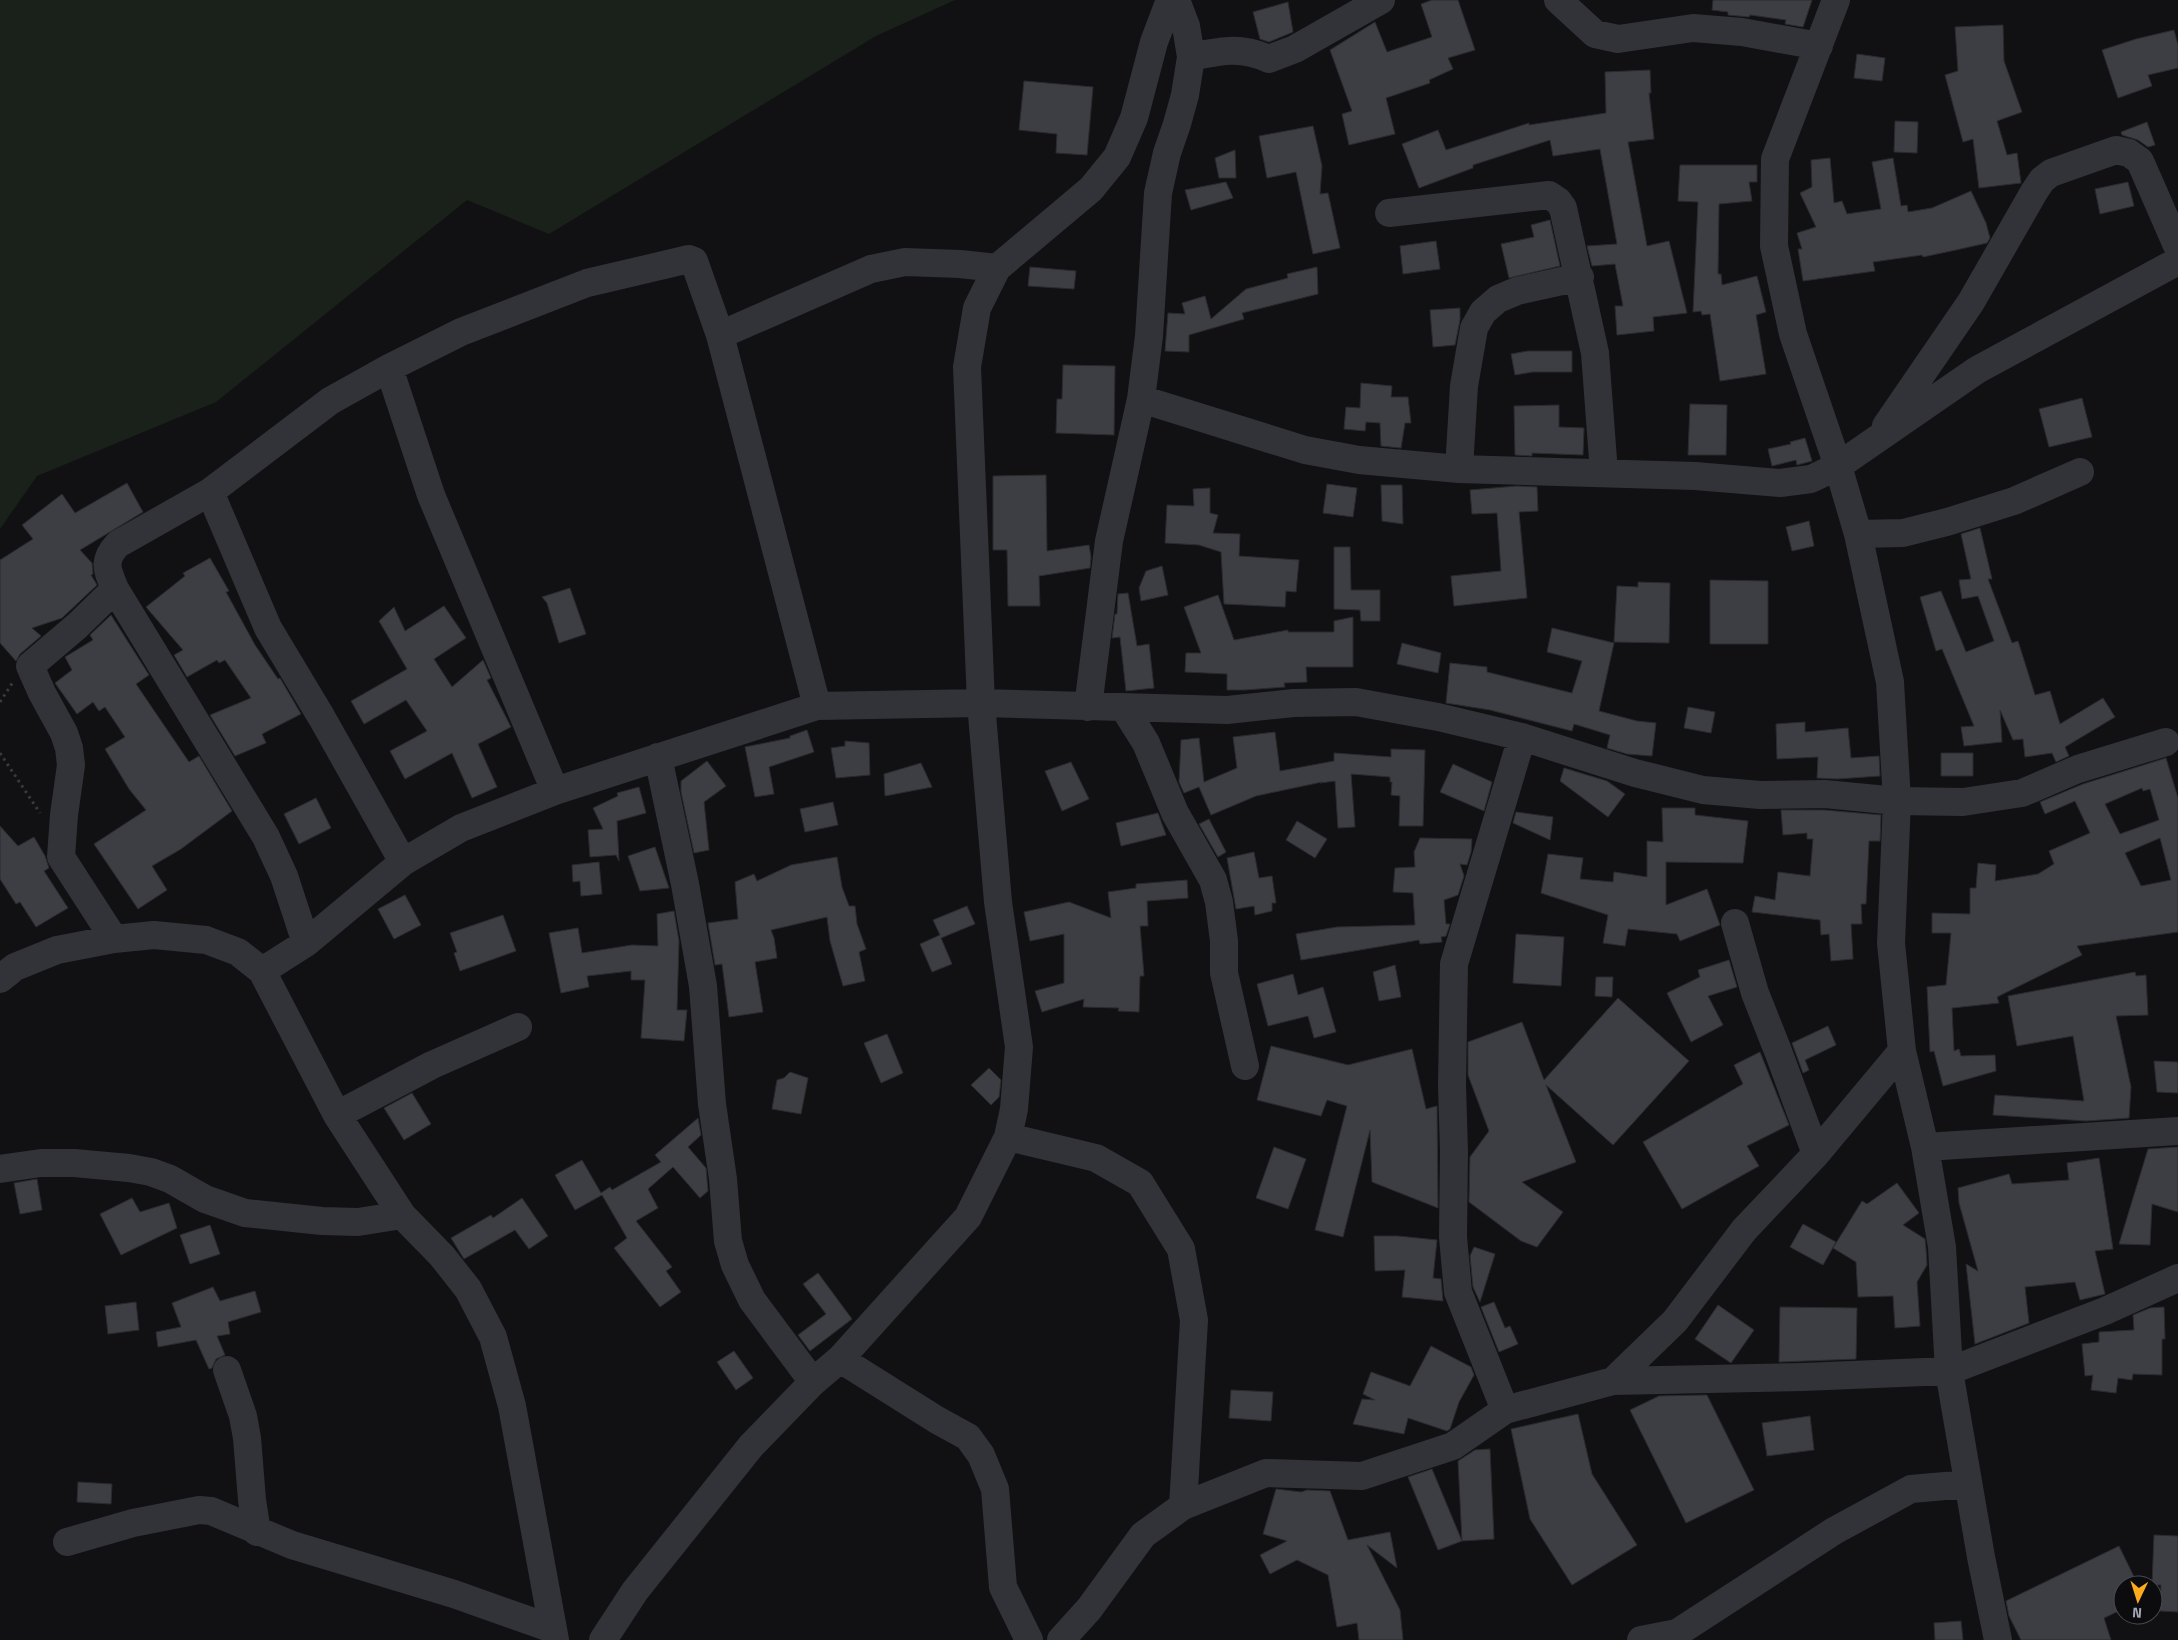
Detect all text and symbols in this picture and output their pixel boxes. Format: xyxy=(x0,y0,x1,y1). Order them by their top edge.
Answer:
north arrow xyxy=(2113,1575,2163,1625)
text: N xyxy=(2131,1603,2143,1624)

